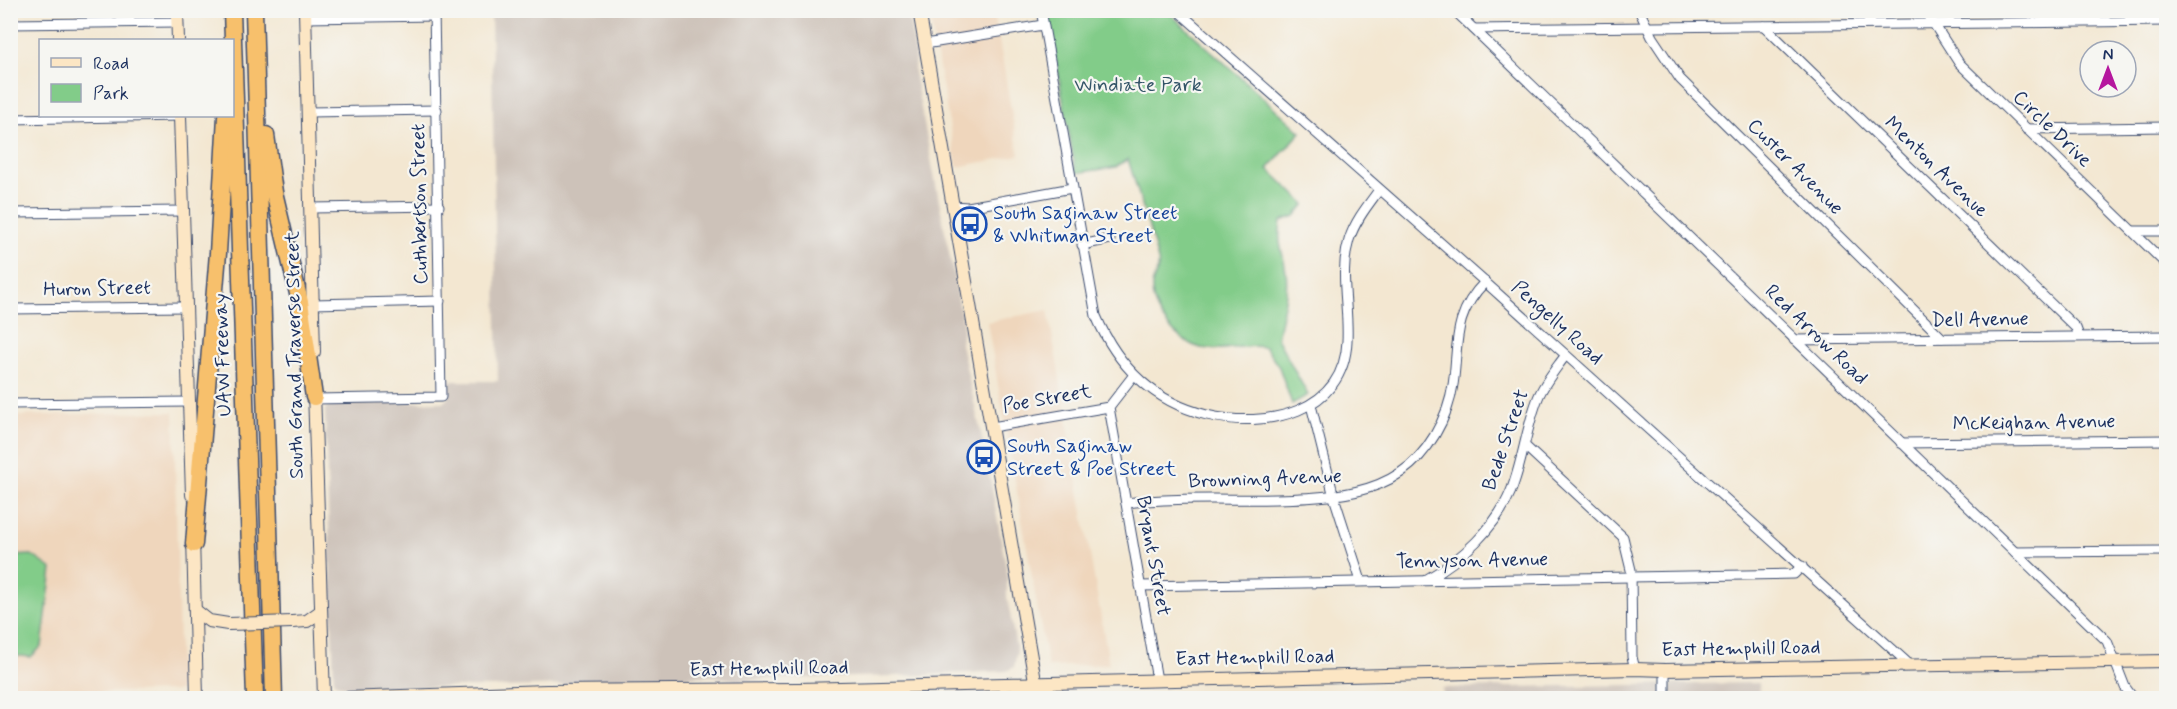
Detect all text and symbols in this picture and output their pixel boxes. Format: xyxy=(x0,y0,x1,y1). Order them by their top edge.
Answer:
legend xyxy=(39,39,234,117)
north arrow xyxy=(2078,39,2138,99)
text: N xyxy=(2103,45,2113,66)
text: Road xyxy=(93,52,129,76)
park label: Windiate Park xyxy=(1074,72,1202,99)
text: Park xyxy=(93,82,129,106)
street label: Circle Drive xyxy=(2006,84,2098,174)
street label: Menton Avenue xyxy=(1878,110,1994,224)
street label: Custer Avenue xyxy=(1741,113,1849,221)
street label: Cuthbertson Street xyxy=(405,123,435,285)
place label: South Saginaw Street & Whitman Street xyxy=(993,200,1177,250)
bus stop icon: South Saginaw Street & Whitman Street xyxy=(952,206,988,242)
street label: South Grand Traverse Street xyxy=(279,231,311,479)
street label: Huron Street xyxy=(43,275,151,303)
street label: Pengelly Road xyxy=(1505,275,1609,372)
street label: Red Arrow Road xyxy=(1758,279,1874,391)
street label: UAW Freeway xyxy=(207,293,239,417)
street label: Dell Avenue xyxy=(1931,306,2029,334)
street label: Poe Street xyxy=(1000,378,1094,420)
street label: Bede Street xyxy=(1476,386,1536,494)
street label: McKeighan Avenue xyxy=(1952,408,2116,438)
place label: South Saginaw Street & Poe Street xyxy=(1007,433,1177,483)
bus stop icon: South Saginaw Street & Poe Street xyxy=(966,439,1002,475)
street label: Browning Avenue xyxy=(1188,463,1342,495)
street label: Bryant Street xyxy=(1129,494,1177,618)
street label: Tennyson Avenue xyxy=(1396,546,1548,576)
street label: East Hemphill Road xyxy=(1661,634,1821,664)
street label: East Hemphill Road xyxy=(1175,643,1335,673)
street label: East Hemphill Road xyxy=(689,654,849,684)

